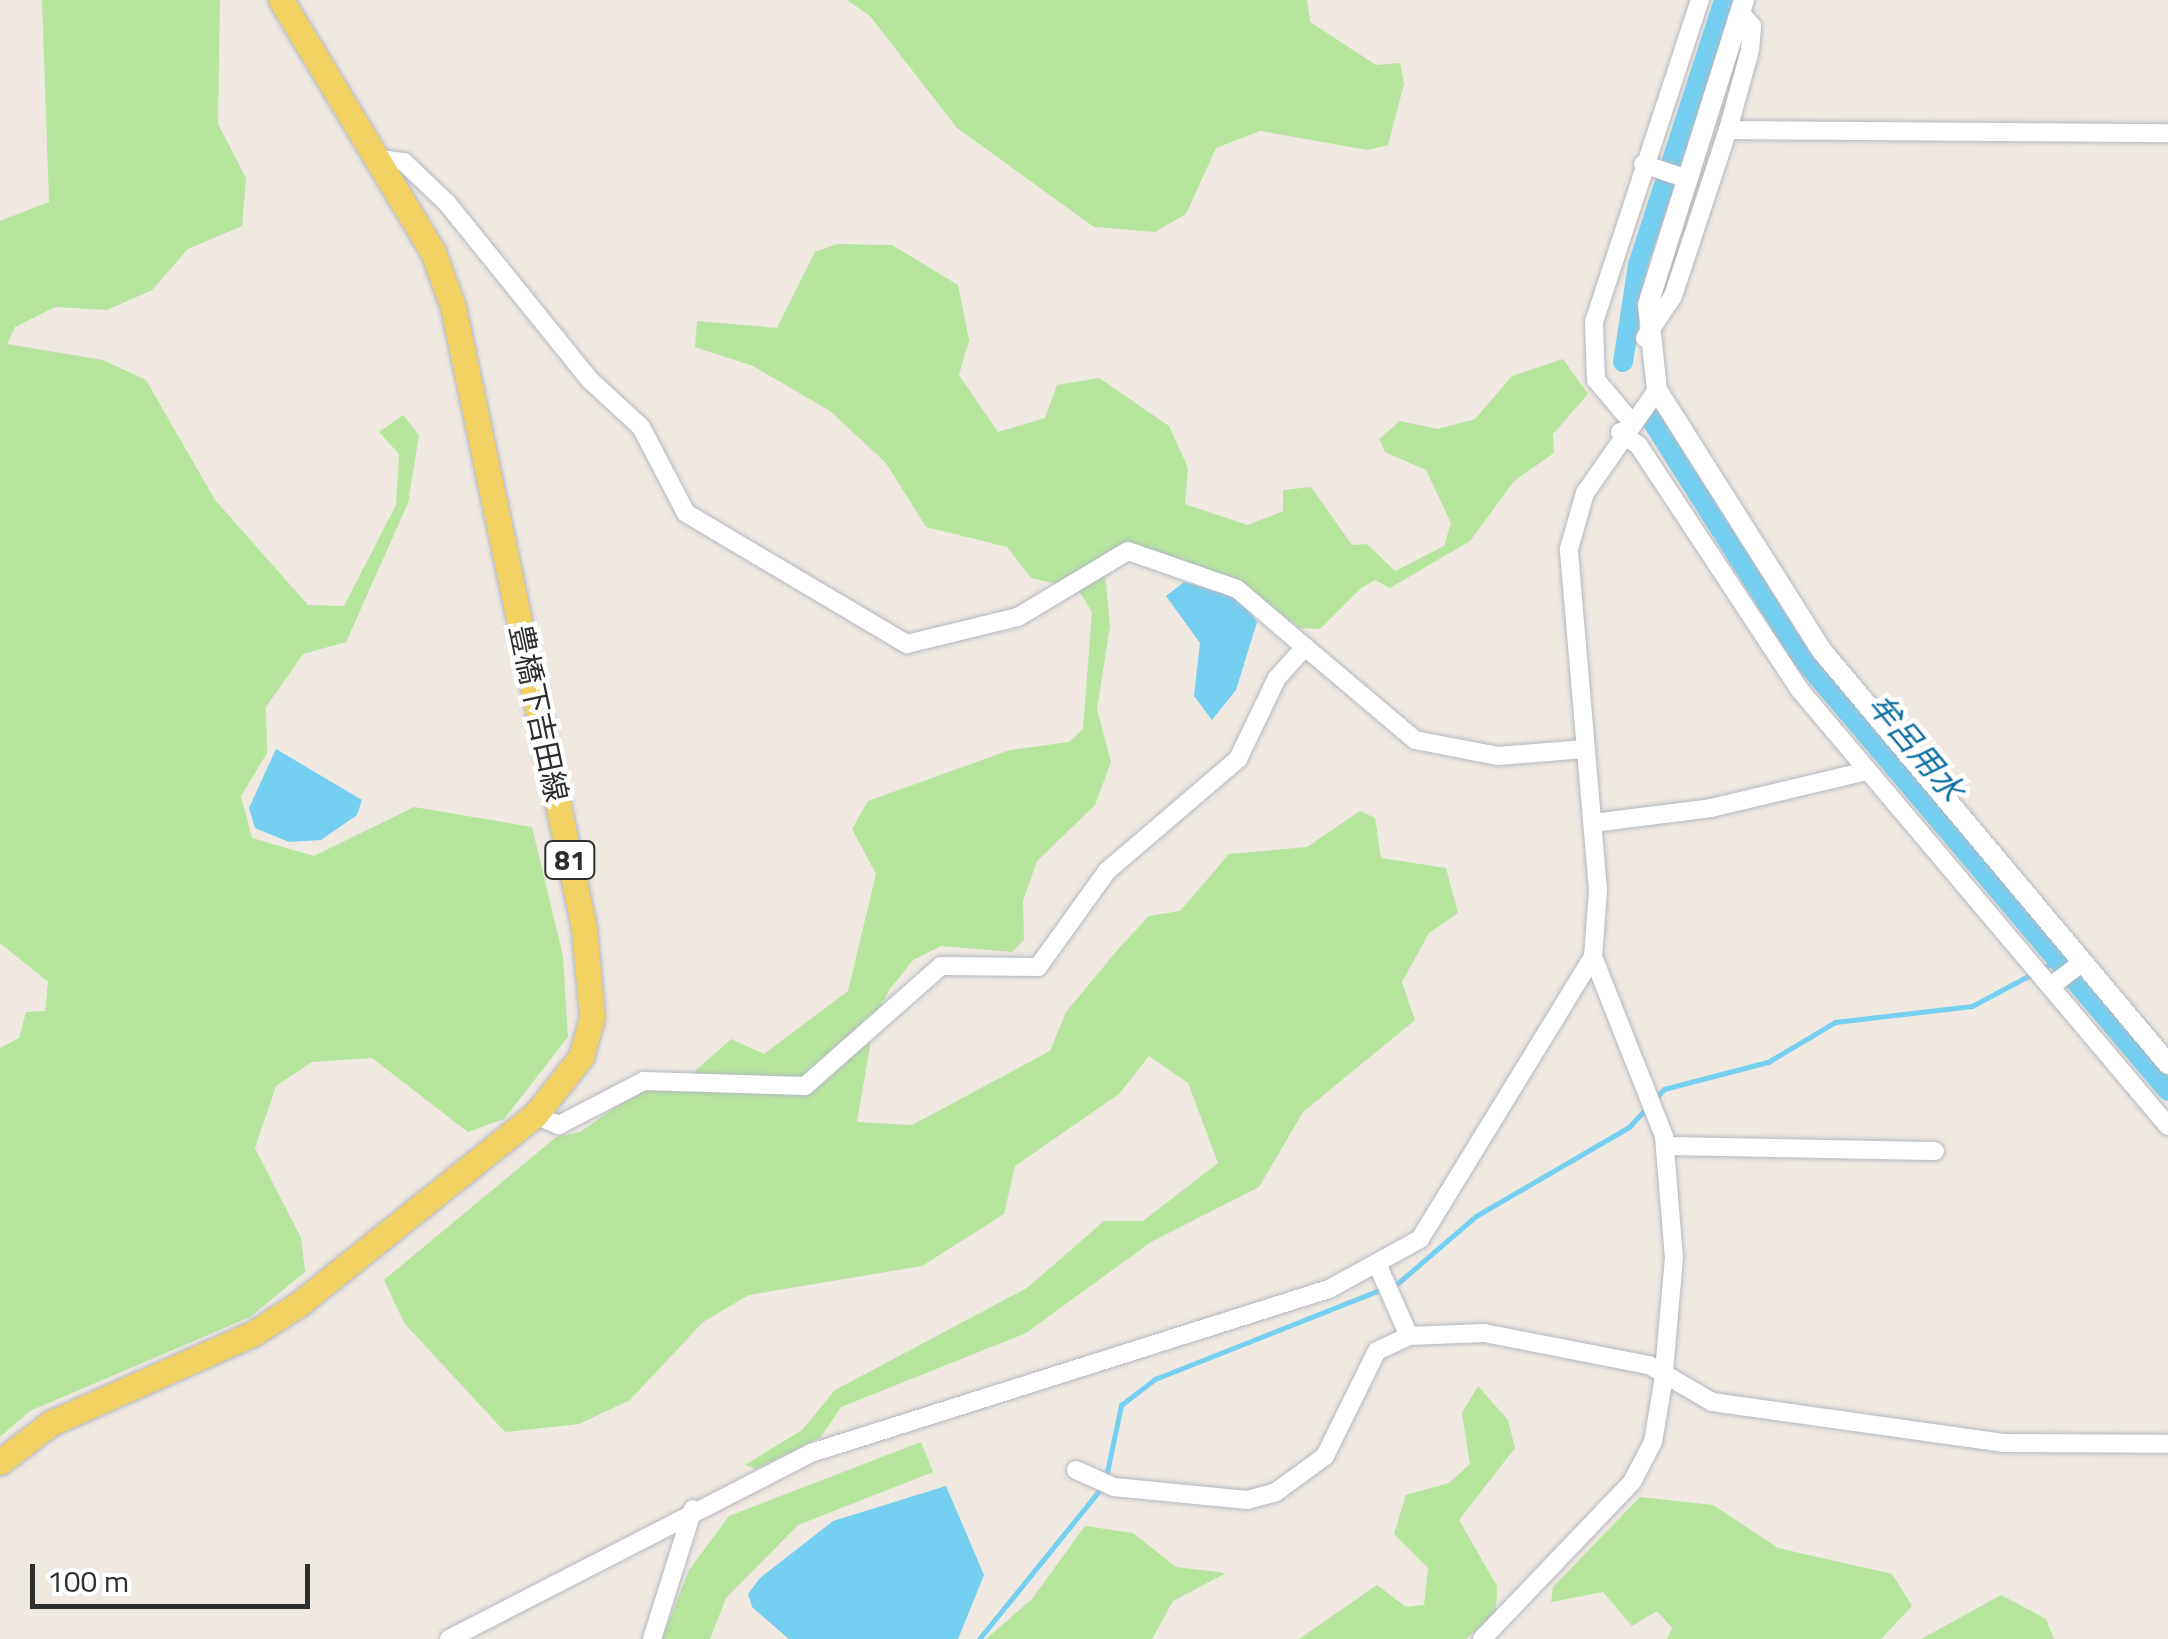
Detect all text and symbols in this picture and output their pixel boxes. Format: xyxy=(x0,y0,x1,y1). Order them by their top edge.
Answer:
street label: 豊橋下吉田線 xyxy=(503,621,575,805)
water label: 牟呂用水 xyxy=(1860,686,1972,808)
road number: 81 xyxy=(542,837,598,883)
scale bar xyxy=(35,1544,315,1606)
text: 100 m xyxy=(47,1558,129,1604)

